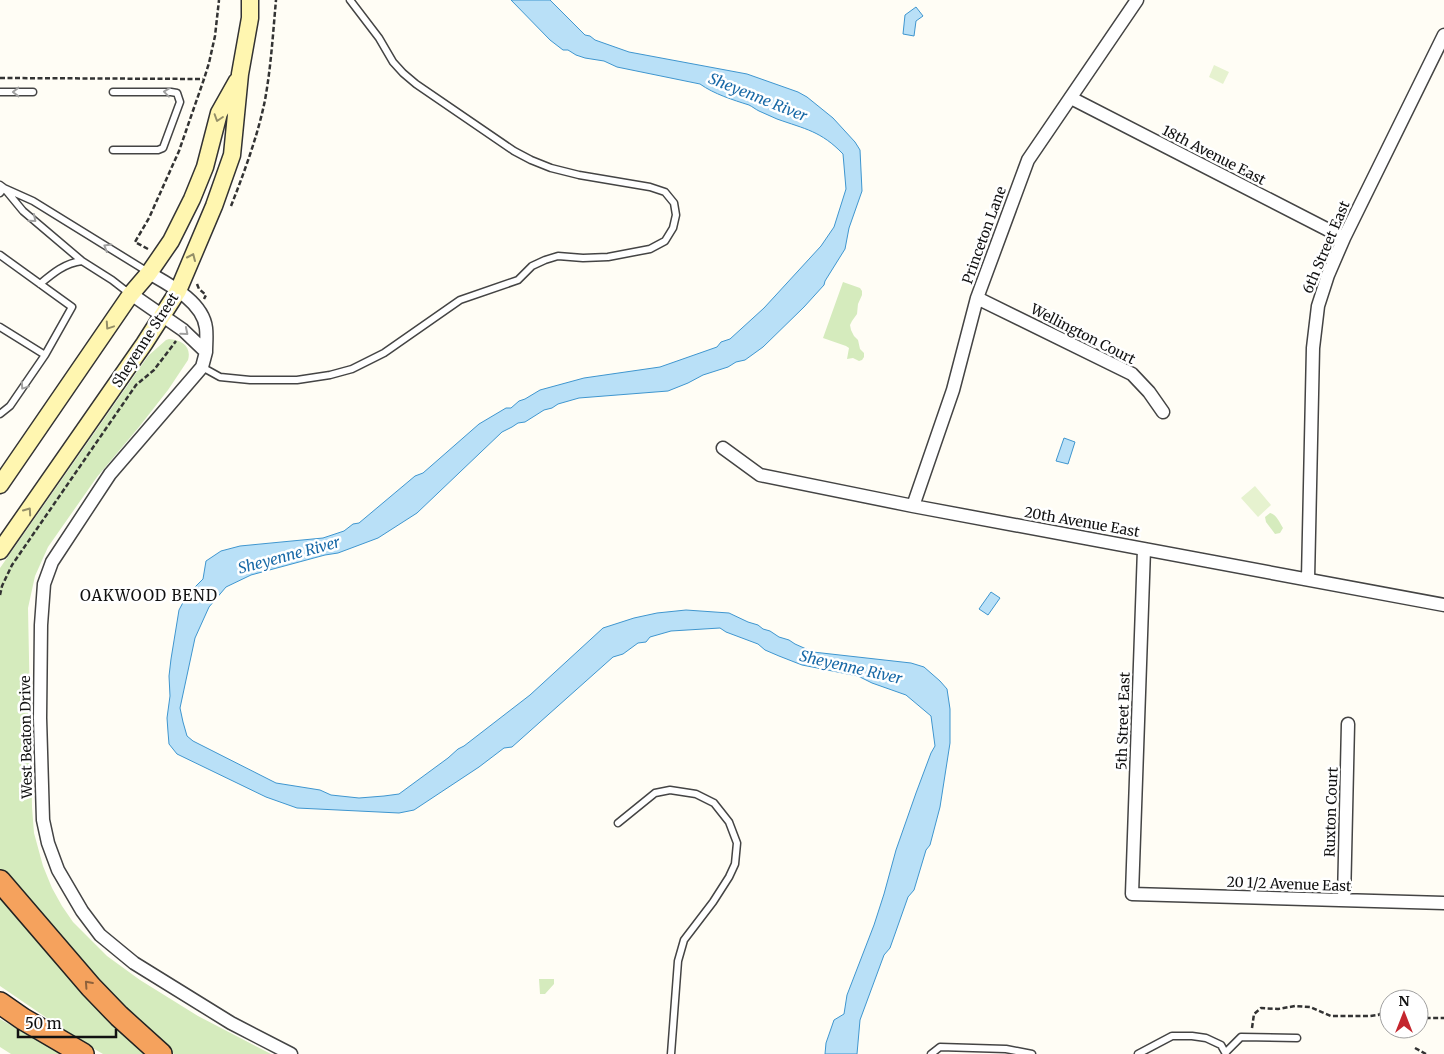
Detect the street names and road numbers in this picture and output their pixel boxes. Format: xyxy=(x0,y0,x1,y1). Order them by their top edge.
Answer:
street label: 18th Avenue East xyxy=(1159,121,1269,189)
street label: Princeton Lane xyxy=(958,184,1010,286)
street label: 6th Street East xyxy=(1298,197,1354,296)
street label: Sheyenne Street xyxy=(108,289,183,391)
street label: Wellington Court xyxy=(1027,299,1139,368)
street label: 20th Avenue East xyxy=(1023,503,1142,541)
street label: 5th Street East xyxy=(1112,671,1134,770)
street label: West Beaton Drive xyxy=(16,675,36,800)
street label: Ruxton Court xyxy=(1320,766,1342,857)
street label: 20 1/2 Avenue East xyxy=(1226,873,1352,895)

